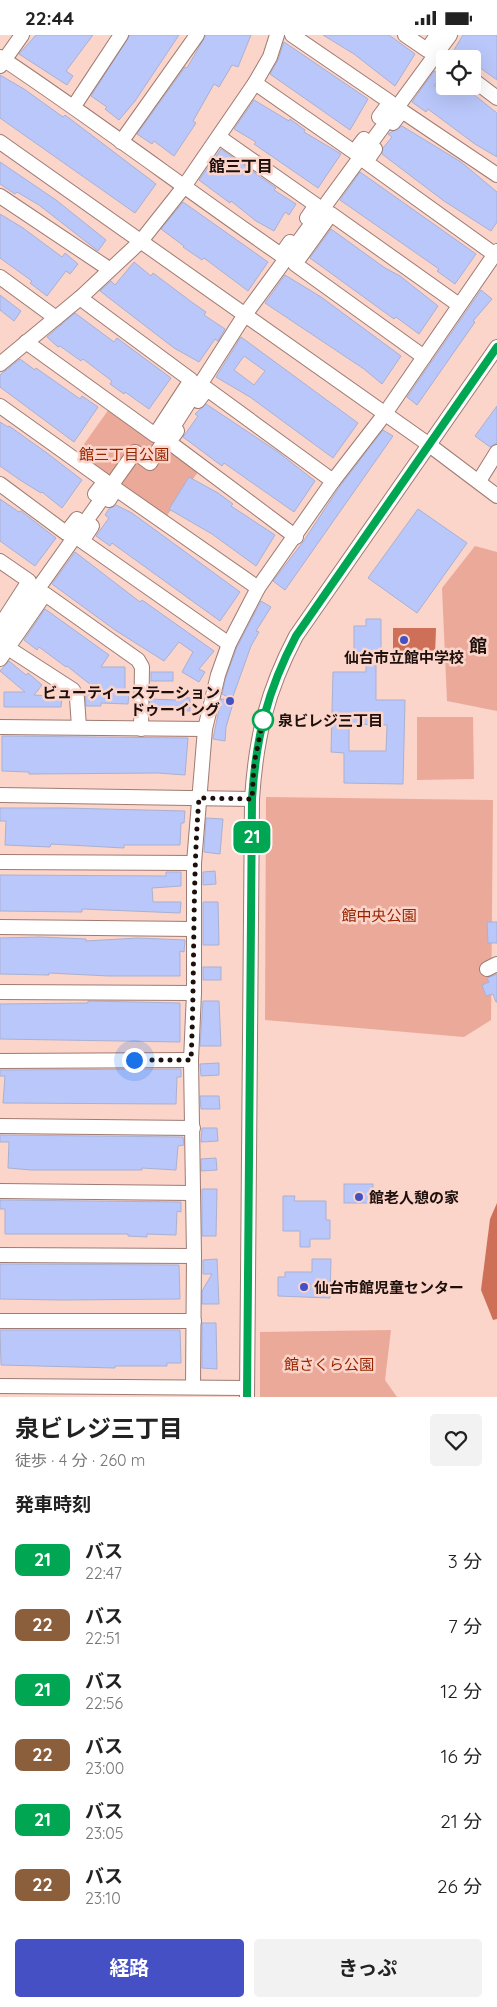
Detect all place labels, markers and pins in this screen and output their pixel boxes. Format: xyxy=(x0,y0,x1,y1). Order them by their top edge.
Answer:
marker: 仙台市立館中学校 xyxy=(398,634,410,646)
place label: 仙台市立館中学校 xyxy=(344,648,464,667)
place label: ビューティーステーション ドゥーイング xyxy=(42,683,220,719)
marker: ビューティーステーション ドゥーイング xyxy=(224,695,236,707)
marker: 泉ビレジ三丁目 xyxy=(252,709,274,731)
place label: 泉ビレジ三丁目 xyxy=(278,711,383,730)
place label: 館老人憩の家 xyxy=(369,1188,459,1207)
marker: 館老人憩の家 xyxy=(353,1191,365,1203)
place label: 仙台市館児童センター xyxy=(314,1278,464,1297)
marker: 仙台市館児童センター xyxy=(298,1281,310,1293)

